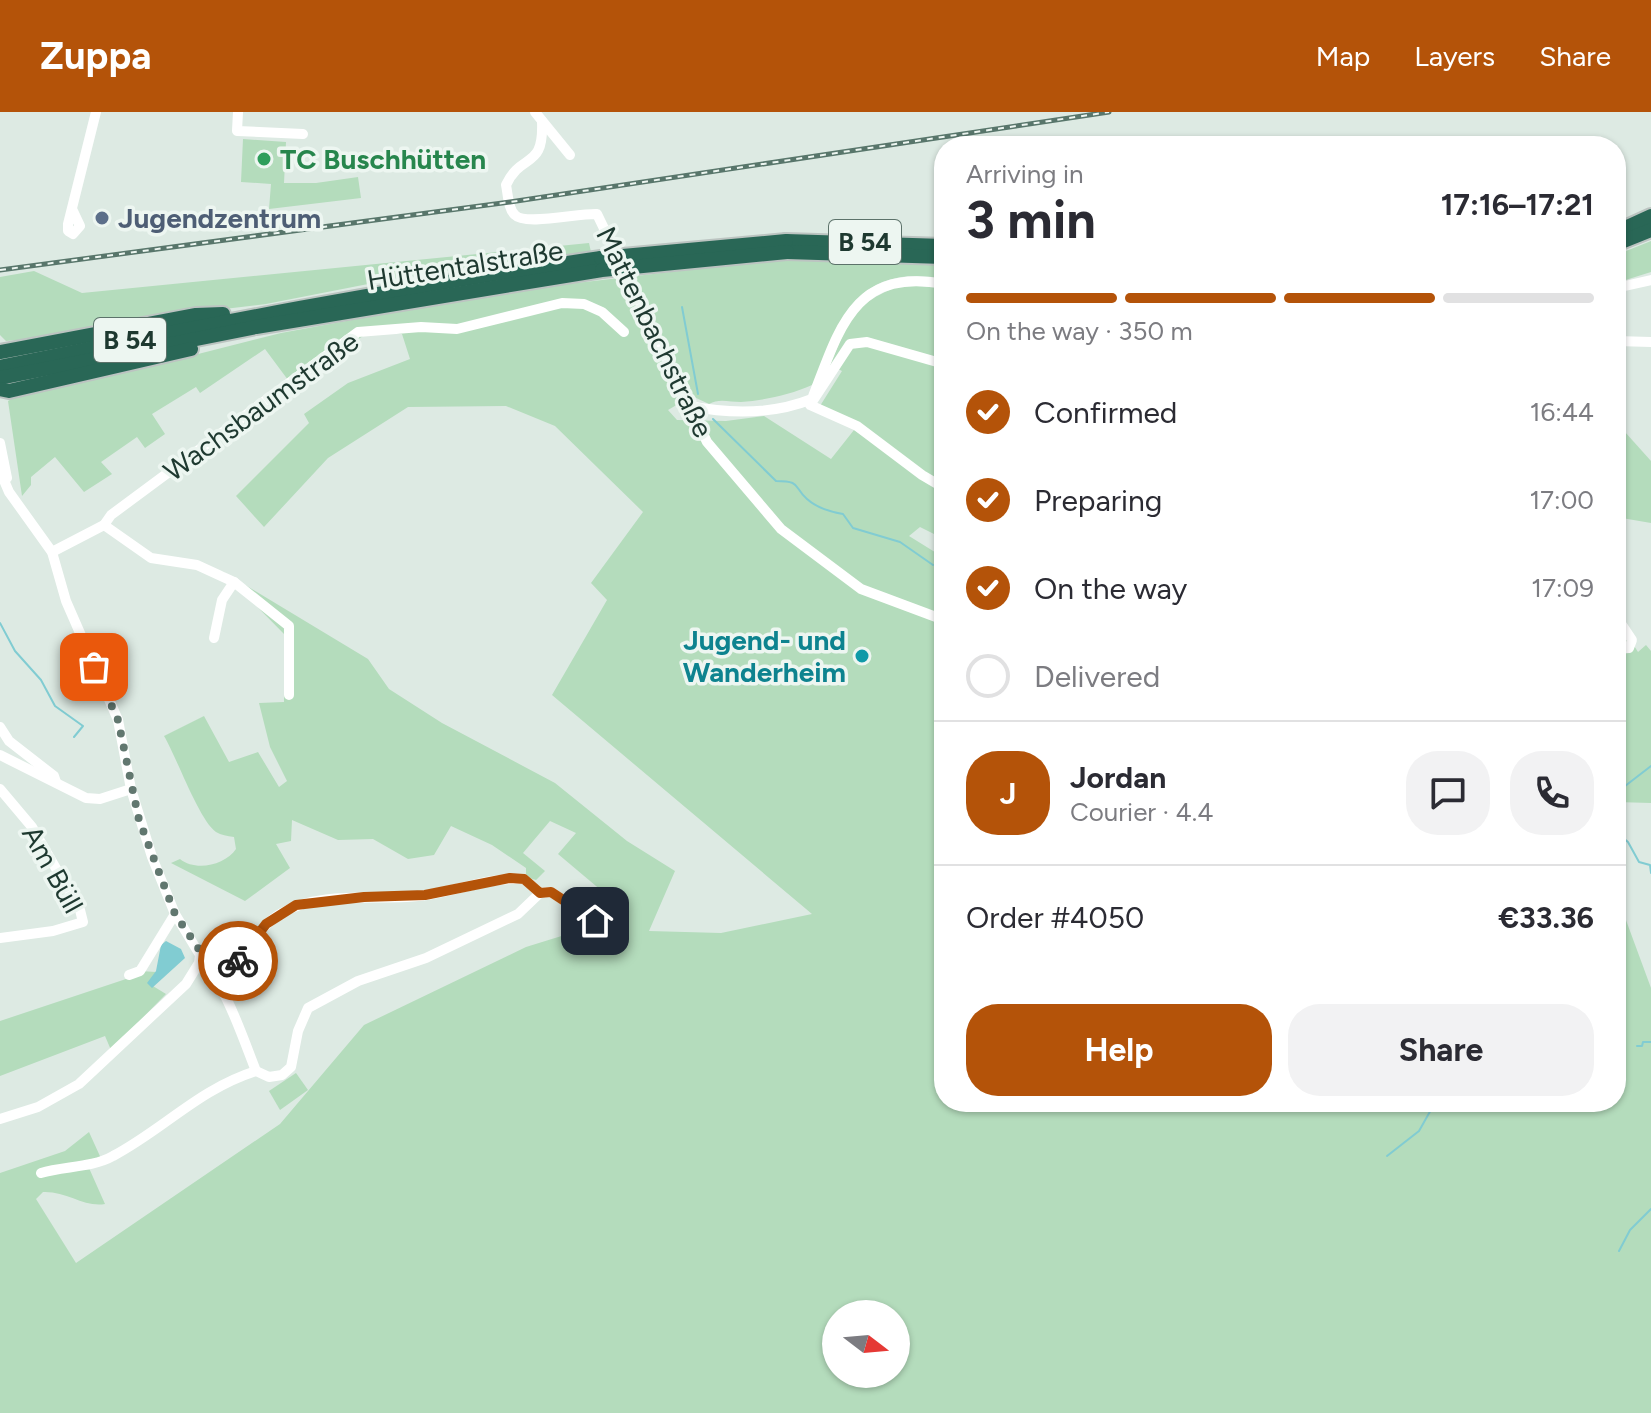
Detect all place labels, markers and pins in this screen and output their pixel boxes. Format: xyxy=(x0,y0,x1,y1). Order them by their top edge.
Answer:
place label: TC Buschhütten xyxy=(280,142,486,176)
marker: TC Buschhütten xyxy=(255,150,273,168)
place label: Jugendzentrum xyxy=(118,201,321,235)
marker: Jugendzentrum xyxy=(93,209,111,227)
place label: Jugend- und Wanderheim xyxy=(683,623,846,689)
pin xyxy=(60,633,128,701)
marker: Jugend- und Wanderheim xyxy=(853,647,871,665)
pin xyxy=(561,887,629,955)

